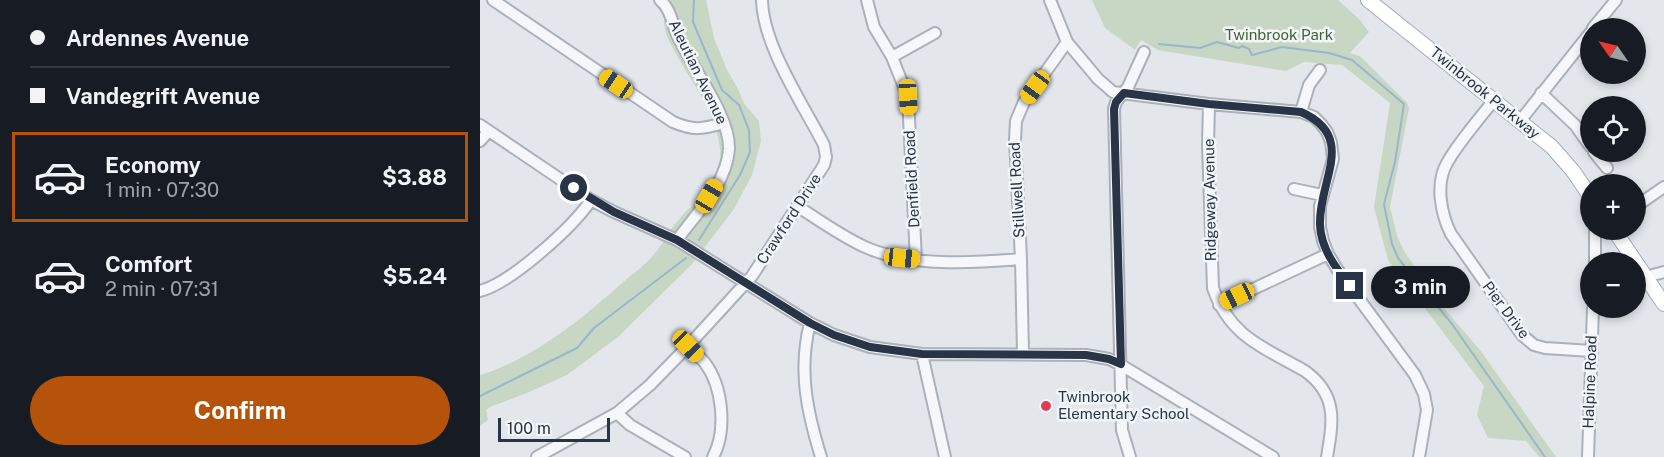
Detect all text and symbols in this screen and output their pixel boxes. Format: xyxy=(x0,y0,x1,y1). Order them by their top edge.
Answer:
street label: Aleutian Avenue xyxy=(666,17,731,127)
north arrow xyxy=(1580,18,1646,84)
map controls xyxy=(1580,18,1646,318)
text: Ardennes Avenue xyxy=(66,25,249,51)
park label: Twinbrook Park xyxy=(1225,26,1333,43)
street label: Twinbrook Parkway xyxy=(1427,43,1543,142)
car xyxy=(596,66,636,102)
car xyxy=(1017,67,1053,107)
car xyxy=(898,79,918,115)
text: Vandegrift Avenue xyxy=(66,83,260,109)
button: locate xyxy=(1580,96,1646,162)
street label: Denfield Road xyxy=(900,130,923,228)
street label: Ridgeway Avenue xyxy=(1200,138,1219,262)
street label: Stillwell Road xyxy=(1005,142,1028,238)
icon: car xyxy=(33,150,87,204)
text: Economy xyxy=(105,152,201,178)
text: $3.88 xyxy=(382,164,447,190)
street label: Crawford Drive xyxy=(753,170,824,267)
route start xyxy=(560,174,587,201)
button: + xyxy=(1580,174,1646,240)
car xyxy=(692,176,726,216)
text: 1 min · 07:30 xyxy=(105,178,219,202)
car xyxy=(883,247,921,269)
icon: car xyxy=(33,249,87,303)
text: Comfort xyxy=(105,251,192,277)
button: − xyxy=(1580,252,1646,318)
text: $5.24 xyxy=(382,263,447,289)
callout: 3 min xyxy=(1371,265,1470,307)
route end xyxy=(1336,272,1363,299)
text: 3 min xyxy=(1394,275,1447,299)
text: 2 min · 07:31 xyxy=(105,277,219,301)
street label: Pier Drive xyxy=(1479,278,1533,342)
car xyxy=(1217,280,1257,312)
car xyxy=(669,327,707,365)
street label: Halpine Road xyxy=(1579,335,1600,429)
button: Confirm xyxy=(30,376,450,445)
place label: Twinbrook Elementary School xyxy=(1058,388,1190,422)
marker: Twinbrook Elementary School xyxy=(1039,399,1053,413)
scale bar xyxy=(498,415,610,442)
text: 100 m xyxy=(507,419,551,438)

